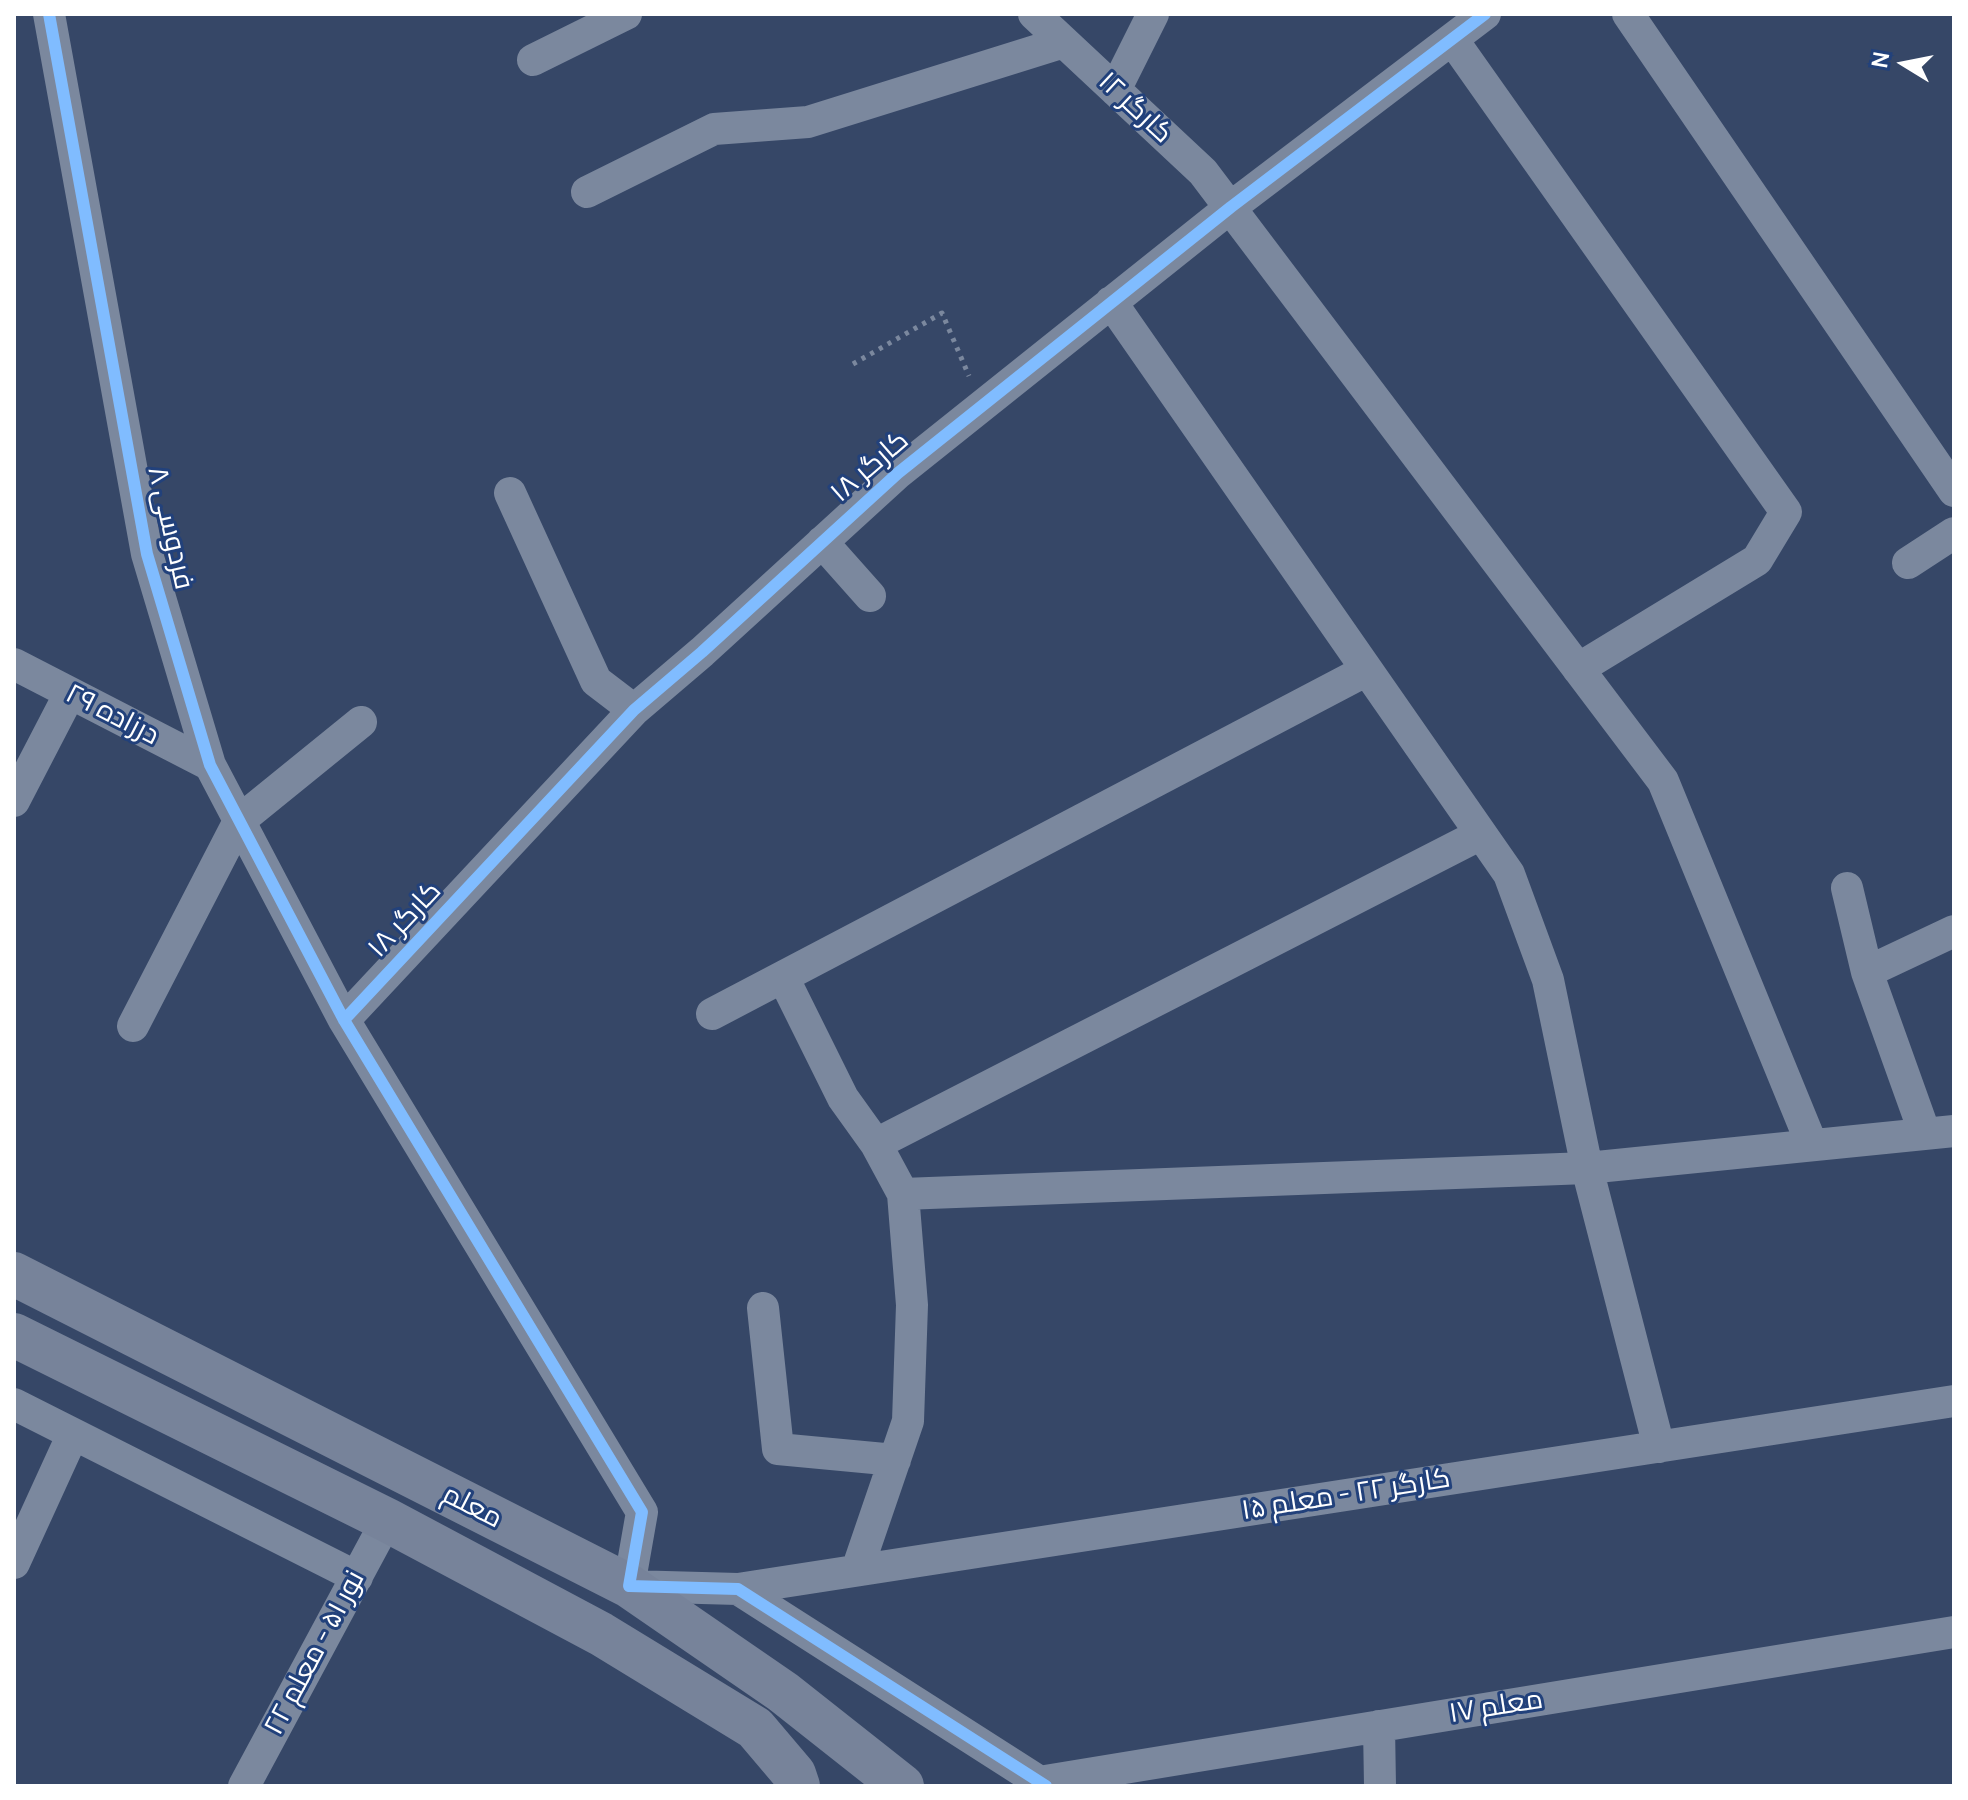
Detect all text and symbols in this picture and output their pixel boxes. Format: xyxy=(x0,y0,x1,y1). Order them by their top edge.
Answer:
north arrow xyxy=(1864,24,1944,104)
text: N xyxy=(1864,49,1897,70)
street label: کارگر ۱۲ xyxy=(1091,65,1179,151)
street label: کارگر ۱۸ xyxy=(824,424,916,510)
street label: فردوسی ۸ xyxy=(140,463,200,593)
street label: درزاده ۲۹ xyxy=(60,677,164,753)
street label: کارگر ۱۸ xyxy=(361,875,449,965)
street label: کارگر ۲۲ - معلم ۱۵ xyxy=(1239,1462,1453,1528)
street label: معلم xyxy=(436,1478,508,1536)
street label: نور ۵۱ - معلم ۲۲ xyxy=(258,1565,372,1741)
street label: معلم ۱۷ xyxy=(1447,1683,1545,1731)

